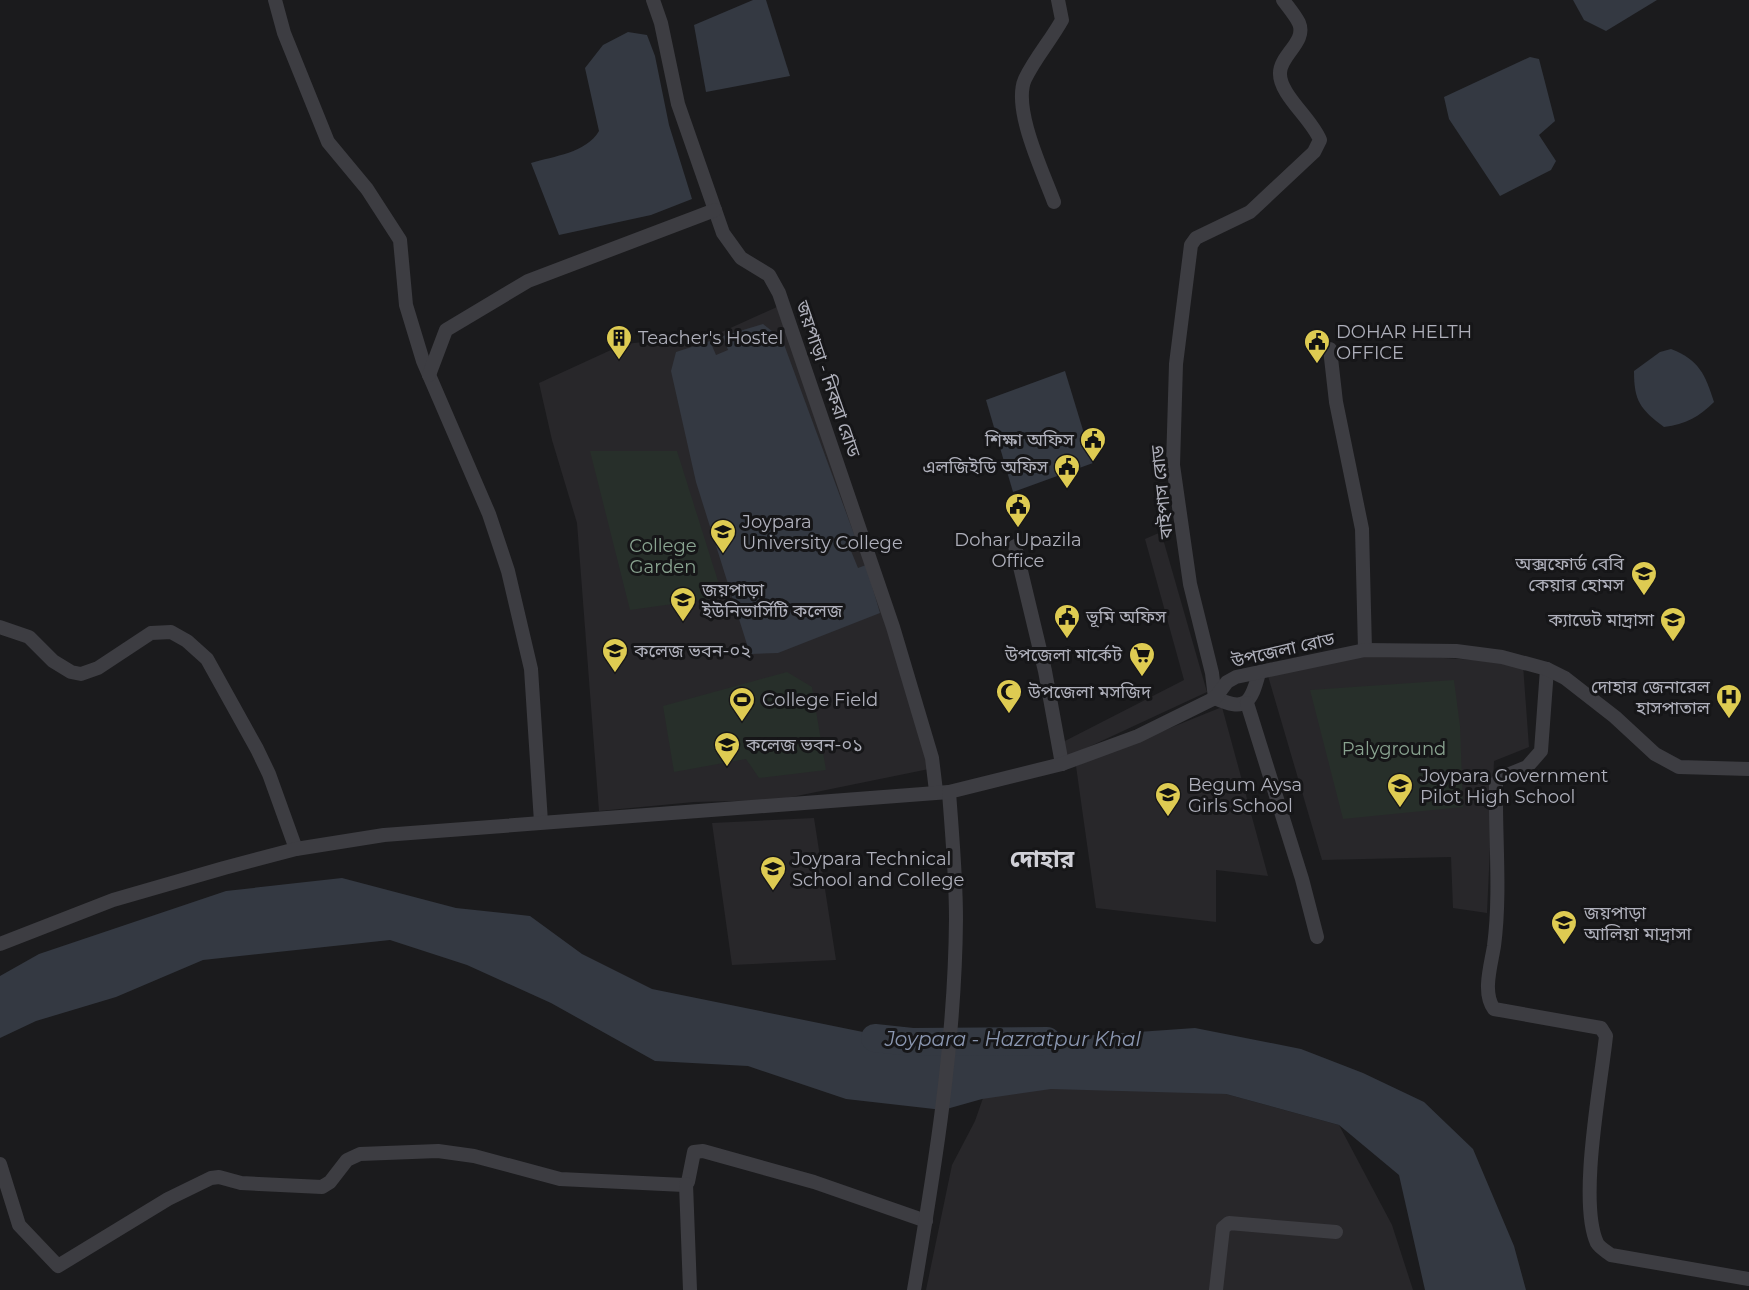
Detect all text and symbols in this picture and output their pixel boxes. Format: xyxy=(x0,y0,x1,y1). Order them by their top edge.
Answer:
street label: জয়পাড়া - নিকরা রোড xyxy=(791,297,865,460)
place label: DOHAR HELTH OFFICE xyxy=(1336,321,1472,364)
building icon: Teacher's Hostel xyxy=(604,323,634,361)
place label: Teacher's Hostel xyxy=(638,327,783,349)
public building icon: DOHAR HELTH OFFICE xyxy=(1302,327,1332,365)
public building icon: শিক্ষা অফিস xyxy=(1078,425,1108,463)
place label: শিক্ষা অফিস xyxy=(984,429,1075,451)
street label: বাইপাস রোড xyxy=(1146,444,1178,541)
public building icon: এলজিইডি অফিস xyxy=(1052,452,1082,490)
place label: এলজিইডি অফিস xyxy=(922,456,1049,478)
public building icon: Dohar Upazila Office xyxy=(1003,491,1033,529)
place label: Joypara University College xyxy=(741,511,903,554)
school or university icon: Joypara University College xyxy=(708,517,738,555)
place label: Dohar Upazila Office xyxy=(954,529,1082,572)
park label: College Garden xyxy=(629,535,697,578)
place label: অক্সফোর্ড বেবি কেয়ার হোমস xyxy=(1514,553,1625,596)
school or university icon: অক্সফোর্ড বেবি কেয়ার হোমস xyxy=(1629,559,1659,597)
place label: জয়পাড়া ইউনিভার্সিটি কলেজ xyxy=(701,579,843,622)
school or university icon: জয়পাড়া ইউনিভার্সিটি কলেজ xyxy=(668,585,698,623)
public building icon: ভূমি অফিস xyxy=(1052,602,1082,640)
school or university icon: ক্যাডেট মাদ্রাসা xyxy=(1658,605,1688,643)
place label: ভূমি অফিস xyxy=(1085,606,1167,628)
place label: ক্যাডেট মাদ্রাসা xyxy=(1547,609,1654,631)
street label: উপজেলা রোড xyxy=(1228,627,1337,673)
school or university icon: কলেজ ভবন-০২ xyxy=(600,636,630,674)
place label: কলেজ ভবন-০২ xyxy=(633,640,751,662)
supermarket icon: উপজেলা মার্কেট xyxy=(1127,640,1157,678)
place label: উপজেলা মার্কেট xyxy=(1004,644,1123,666)
place label: দোহার জেনারেল হাসপাতাল xyxy=(1591,676,1711,719)
mosque icon: উপজেলা মসজিদ xyxy=(994,677,1024,715)
place label: উপজেলা মসজিদ xyxy=(1027,681,1152,703)
hospital icon: দোহার জেনারেল হাসপাতাল xyxy=(1714,682,1744,720)
sports icon: College Field xyxy=(727,685,757,723)
place label: College Field xyxy=(762,689,878,711)
school or university icon: কলেজ ভবন-০১ xyxy=(712,730,742,768)
place label: কলেজ ভবন-০১ xyxy=(745,734,863,756)
park label: Palyground xyxy=(1342,738,1446,760)
place label: Joypara Government Pilot High School xyxy=(1419,765,1608,808)
school or university icon: Joypara Government Pilot High School xyxy=(1385,771,1415,809)
place label: Begum Aysa Girls School xyxy=(1188,774,1302,817)
school or university icon: Begum Aysa Girls School xyxy=(1153,780,1183,818)
district label: দোহার xyxy=(1010,844,1075,873)
place label: Joypara Technical School and College xyxy=(791,848,965,891)
school or university icon: Joypara Technical School and College xyxy=(758,854,788,892)
place label: জয়পাড়া আলিয়া মাদ্রাসা xyxy=(1583,902,1692,945)
school or university icon: জয়পাড়া আলিয়া মাদ্রাসা xyxy=(1549,908,1579,946)
water label: Joypara - Hazratpur Khal xyxy=(884,1027,1142,1051)

